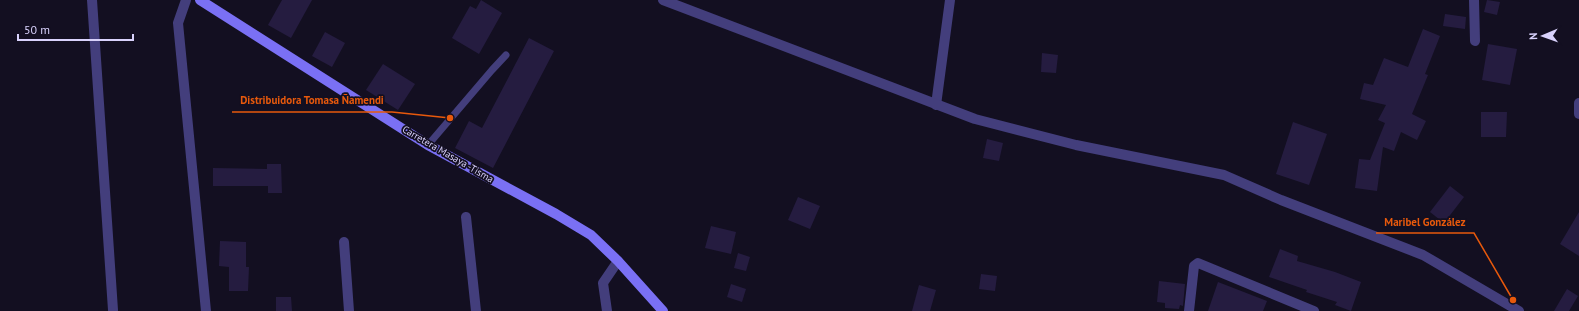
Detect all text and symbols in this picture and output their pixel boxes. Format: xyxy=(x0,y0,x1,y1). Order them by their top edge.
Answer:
scale bar xyxy=(18,16,133,42)
north arrow xyxy=(1523,16,1563,56)
text: 50 m xyxy=(24,22,50,37)
text: N xyxy=(1526,32,1540,40)
callout: Distribuidora Tomasa Ñamendi xyxy=(232,89,392,112)
text: Distribuidora Tomasa Ñamendi xyxy=(240,93,384,107)
street label: Carretera Masaya -Tisma xyxy=(400,122,496,186)
callout: Maribel González xyxy=(1376,210,1474,233)
text: Maribel González xyxy=(1384,215,1466,229)

